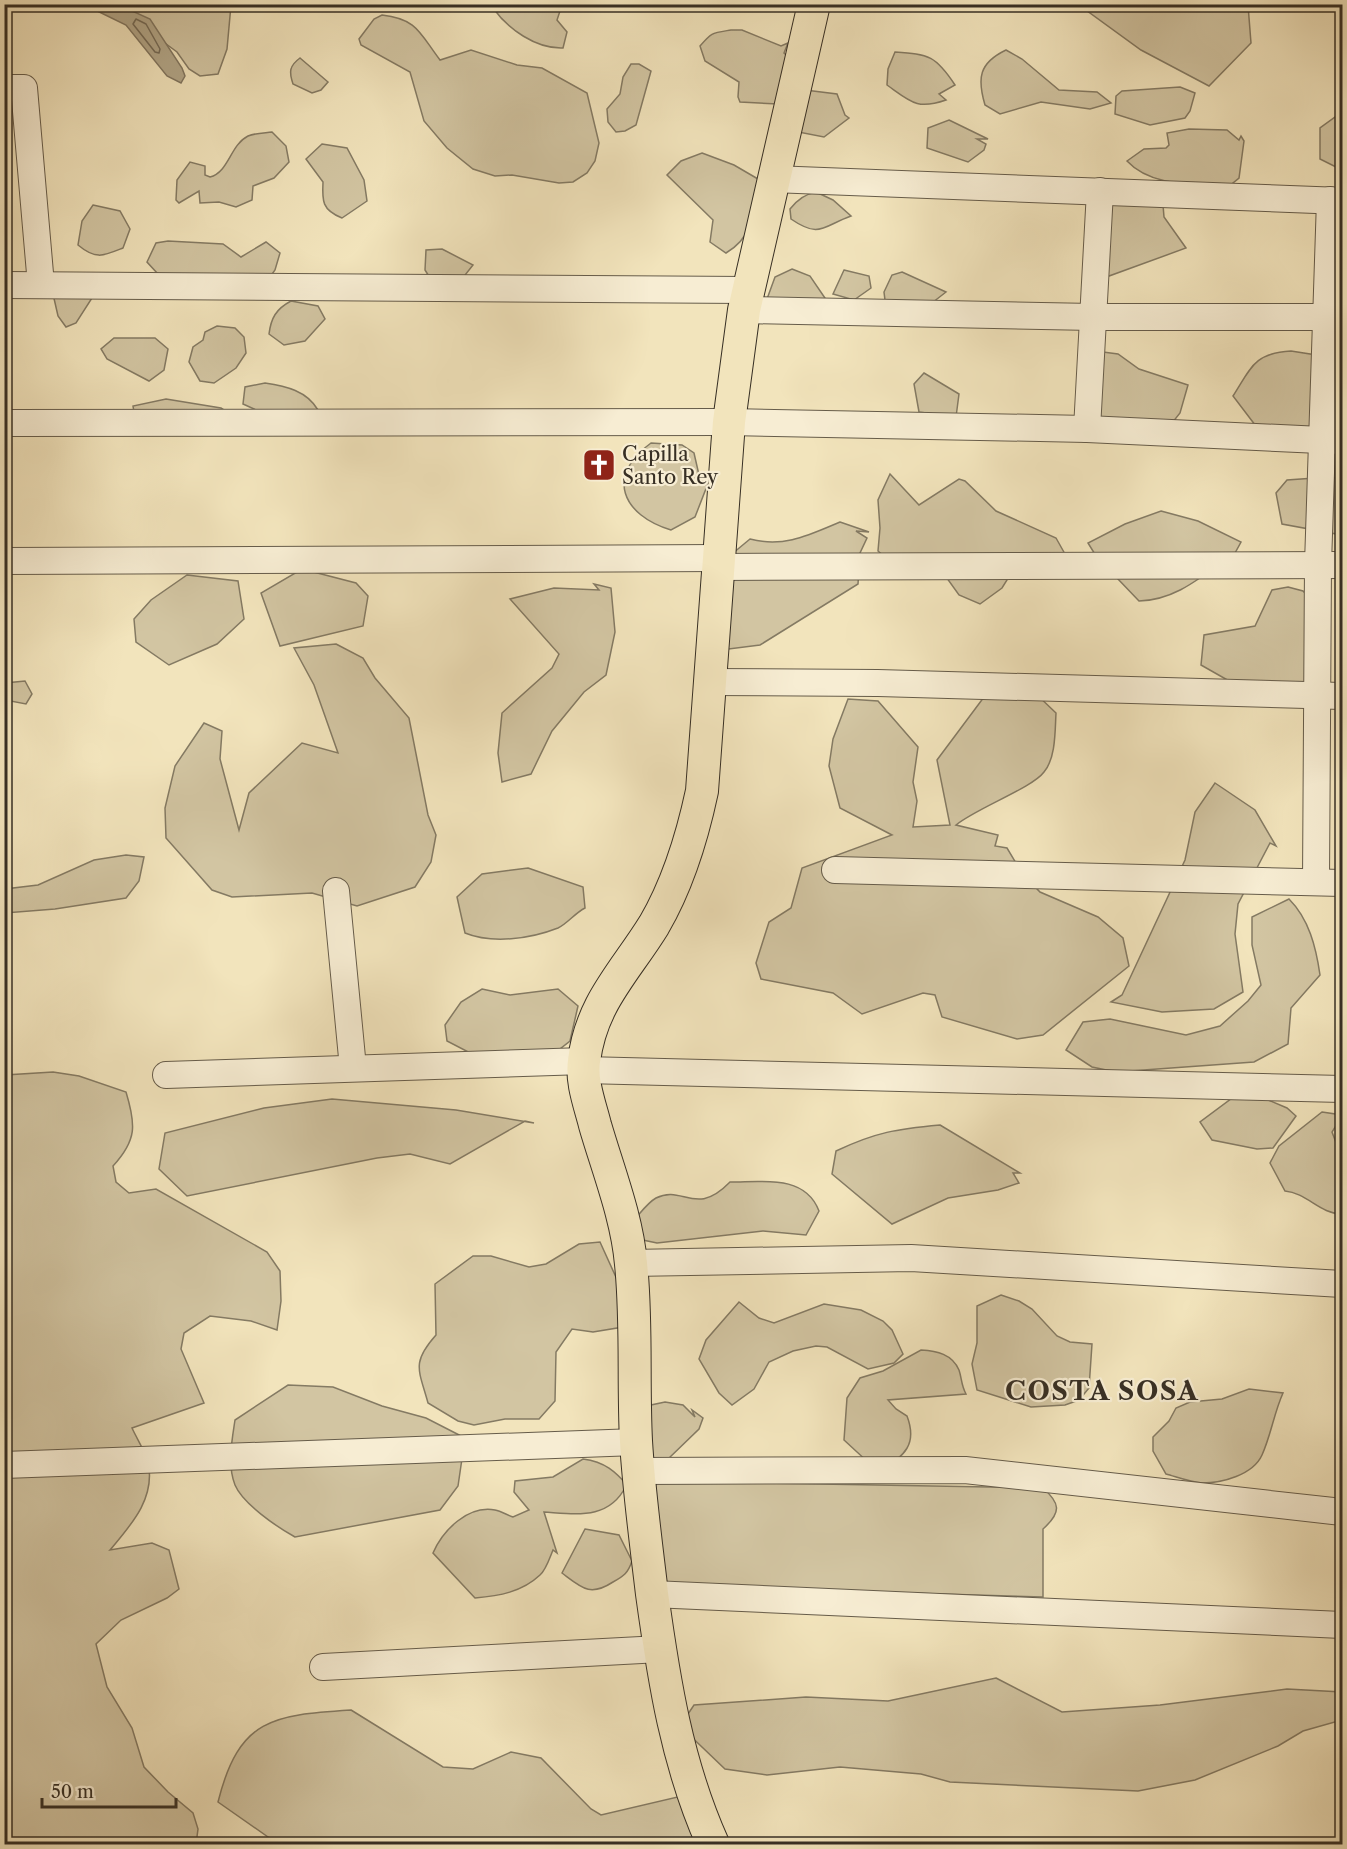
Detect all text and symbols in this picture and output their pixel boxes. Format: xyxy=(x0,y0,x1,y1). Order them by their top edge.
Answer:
place label: Capilla Santo Rey xyxy=(622,442,719,489)
church icon: Capilla Santo Rey xyxy=(581,447,617,483)
district label: COSTA SOSA xyxy=(1005,1375,1199,1407)
scale bar xyxy=(42,1771,176,1809)
text: 50 m xyxy=(51,1781,94,1803)

